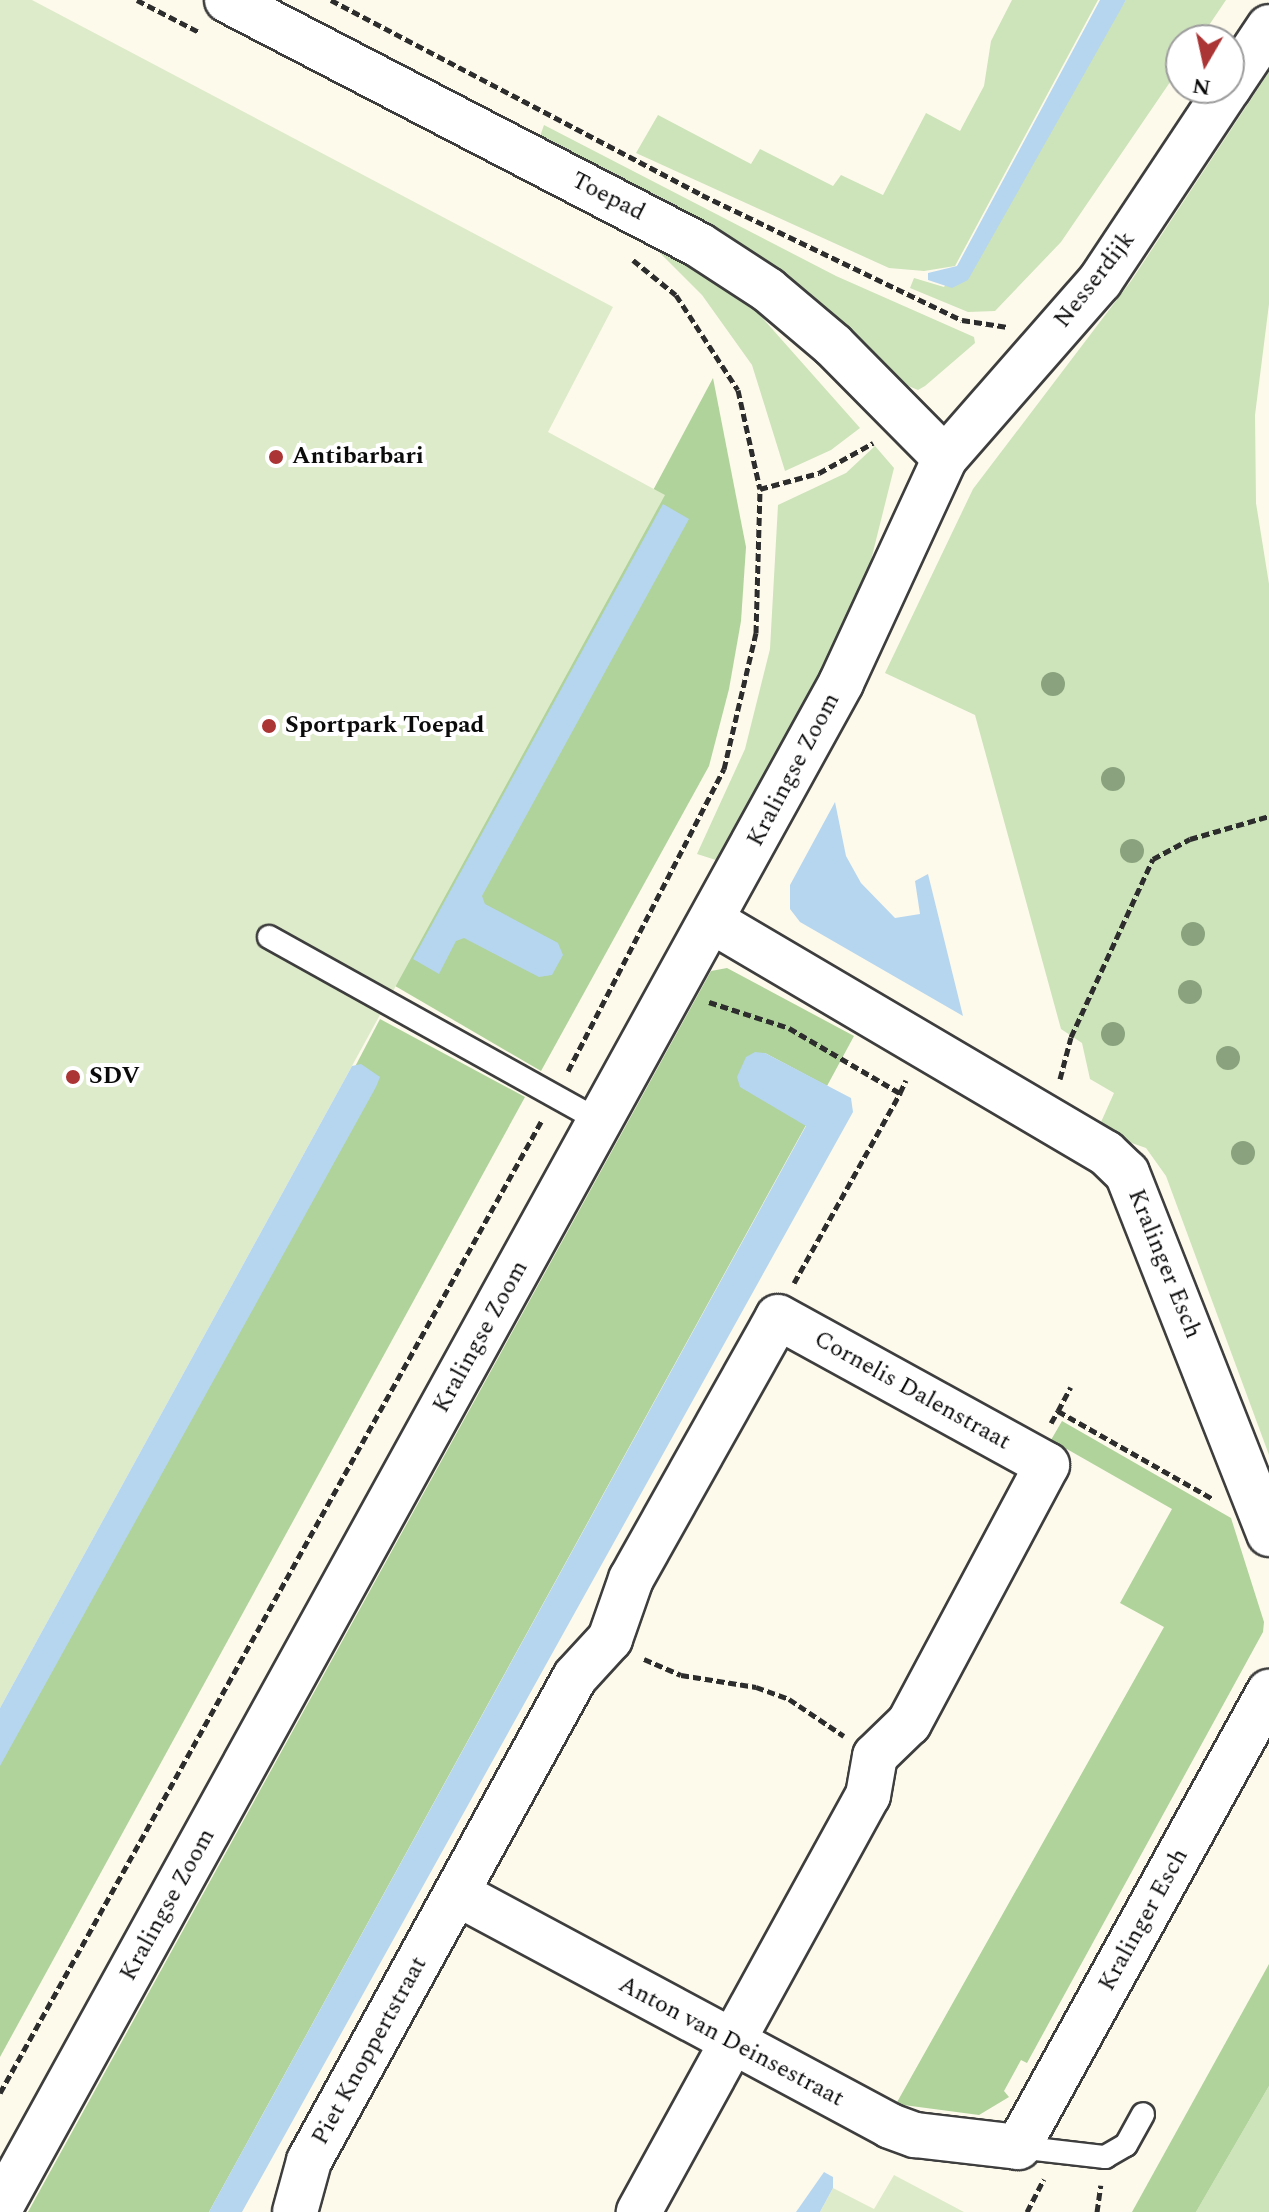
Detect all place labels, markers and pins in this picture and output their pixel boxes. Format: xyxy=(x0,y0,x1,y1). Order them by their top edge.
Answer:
place label: Antibarbari xyxy=(292,443,424,471)
marker: Antibarbari xyxy=(267,448,285,466)
place label: Sportpark Toepad xyxy=(285,712,484,740)
marker: Sportpark Toepad xyxy=(260,717,278,735)
place label: SDV xyxy=(89,1063,140,1091)
marker: SDV xyxy=(64,1068,82,1086)

